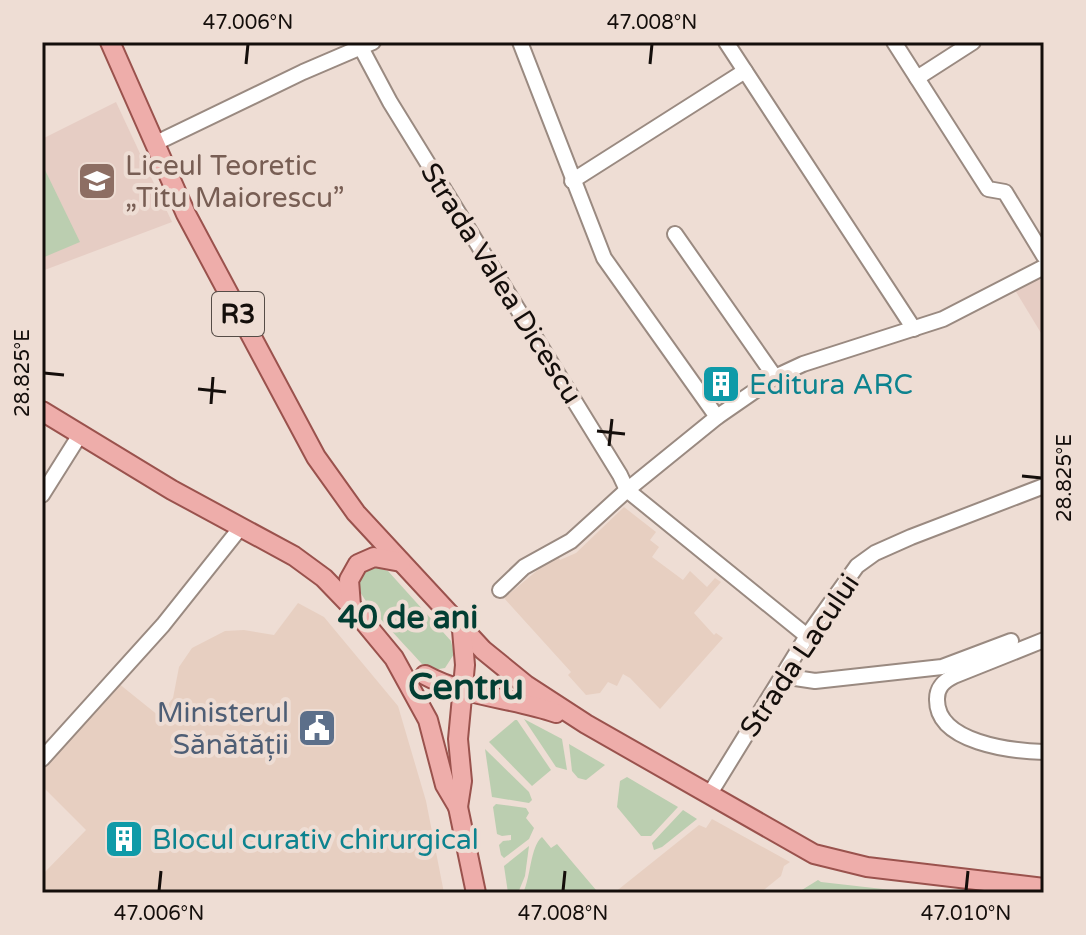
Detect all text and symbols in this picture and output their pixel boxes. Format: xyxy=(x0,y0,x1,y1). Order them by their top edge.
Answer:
text: 47.006°N xyxy=(203,11,293,35)
text: 47.008°N xyxy=(607,11,697,35)
place label: Liceul Teoretic „Titu Maiorescu” xyxy=(125,149,344,215)
street label: Strada Valea Dicescu xyxy=(413,157,589,410)
school or university icon: Liceul Teoretic „Titu Maiorescu” xyxy=(76,160,118,202)
road number: R3 xyxy=(212,292,264,336)
text: 28.825°E xyxy=(11,329,35,417)
building icon: Editura ARC xyxy=(700,363,742,405)
place label: Editura ARC xyxy=(749,368,913,402)
text: 28.825°E xyxy=(1053,434,1077,522)
street label: Strada Lacului xyxy=(733,568,867,744)
district label: 40 de ani xyxy=(338,599,478,637)
district label: Centru xyxy=(408,666,524,709)
place label: Ministerul Sănătății xyxy=(157,696,289,762)
public building icon: Ministerul Sănătății xyxy=(296,707,338,749)
building icon: Blocul curativ chirurgical xyxy=(103,818,145,860)
place label: Blocul curativ chirurgical xyxy=(152,823,479,857)
text: 47.006°N xyxy=(114,902,204,926)
text: 47.008°N xyxy=(518,902,608,926)
text: 47.010°N xyxy=(921,902,1011,926)

